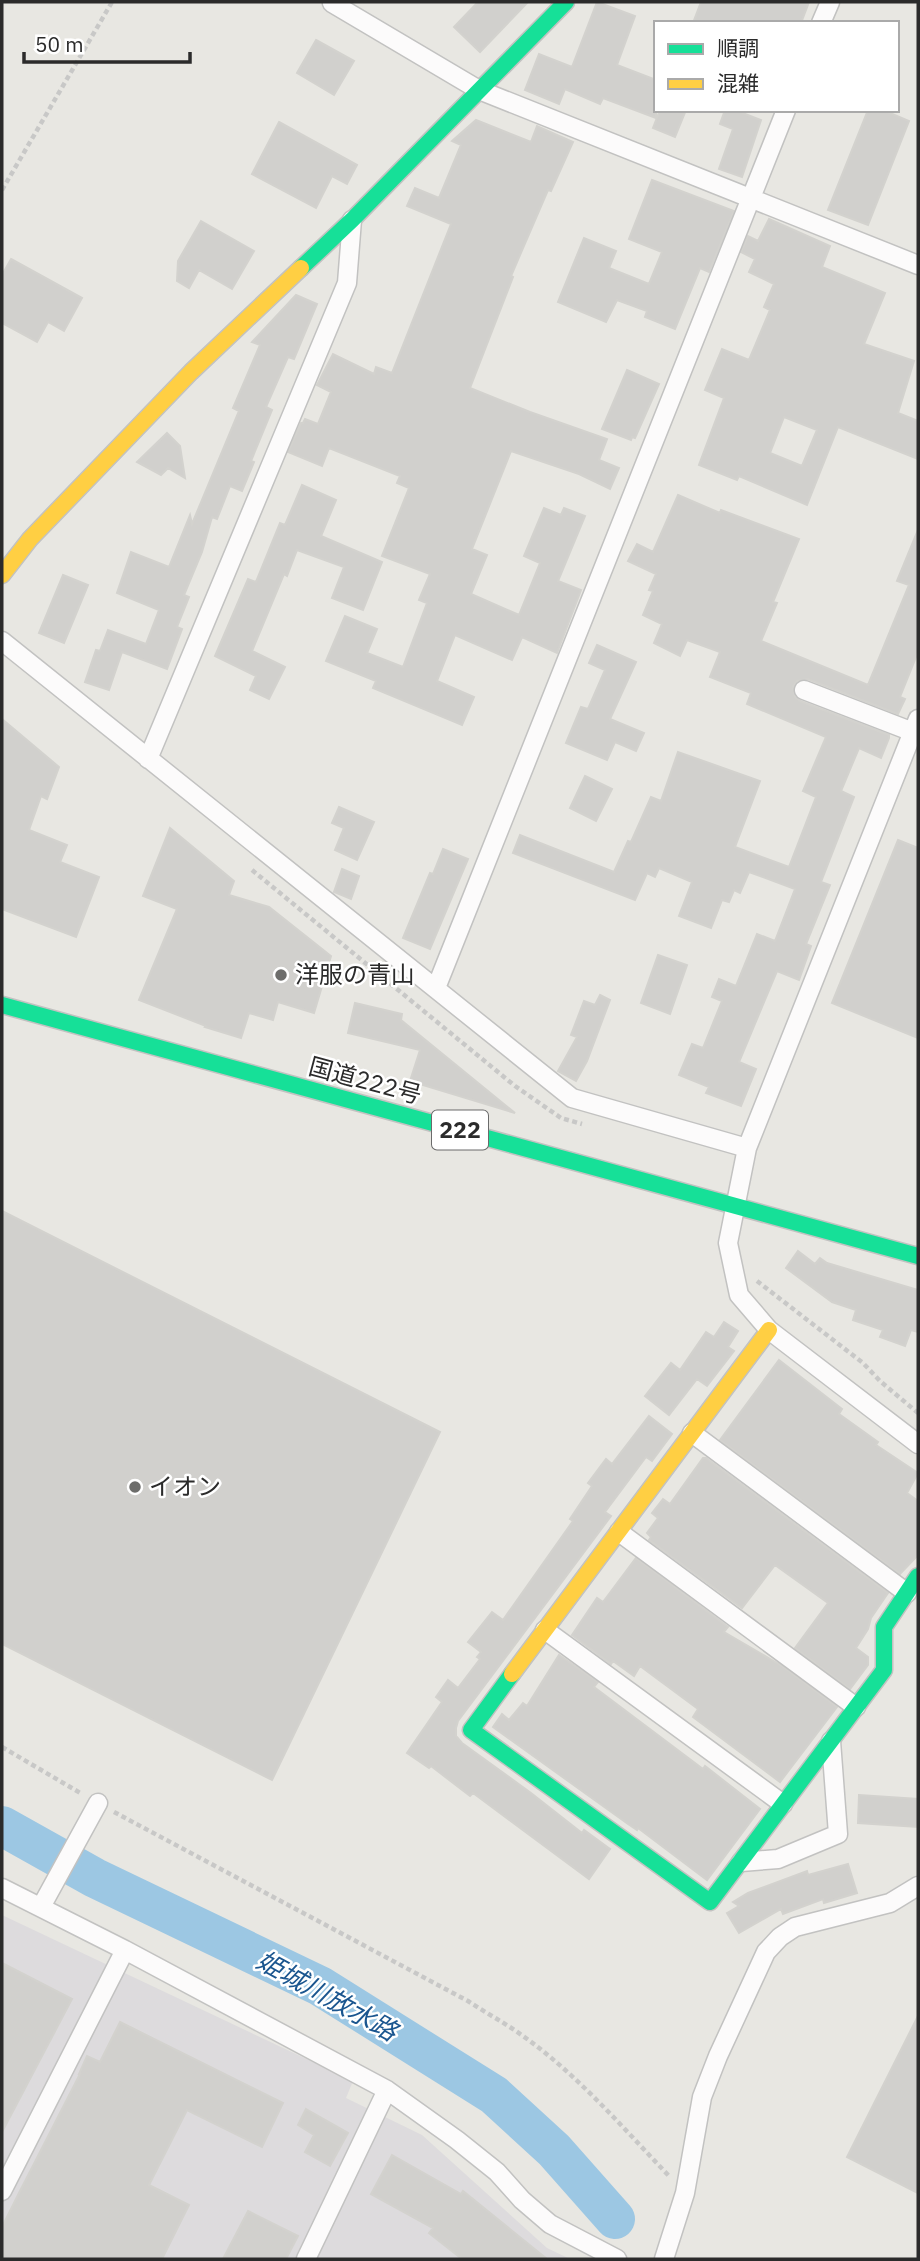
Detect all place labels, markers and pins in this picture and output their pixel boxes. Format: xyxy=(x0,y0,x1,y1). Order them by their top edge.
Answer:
place label: 洋服の青山 xyxy=(295,958,415,990)
marker: 洋服の青山 xyxy=(273,967,289,983)
place label: イオン xyxy=(149,1470,221,1502)
marker: イオン xyxy=(127,1479,143,1495)

